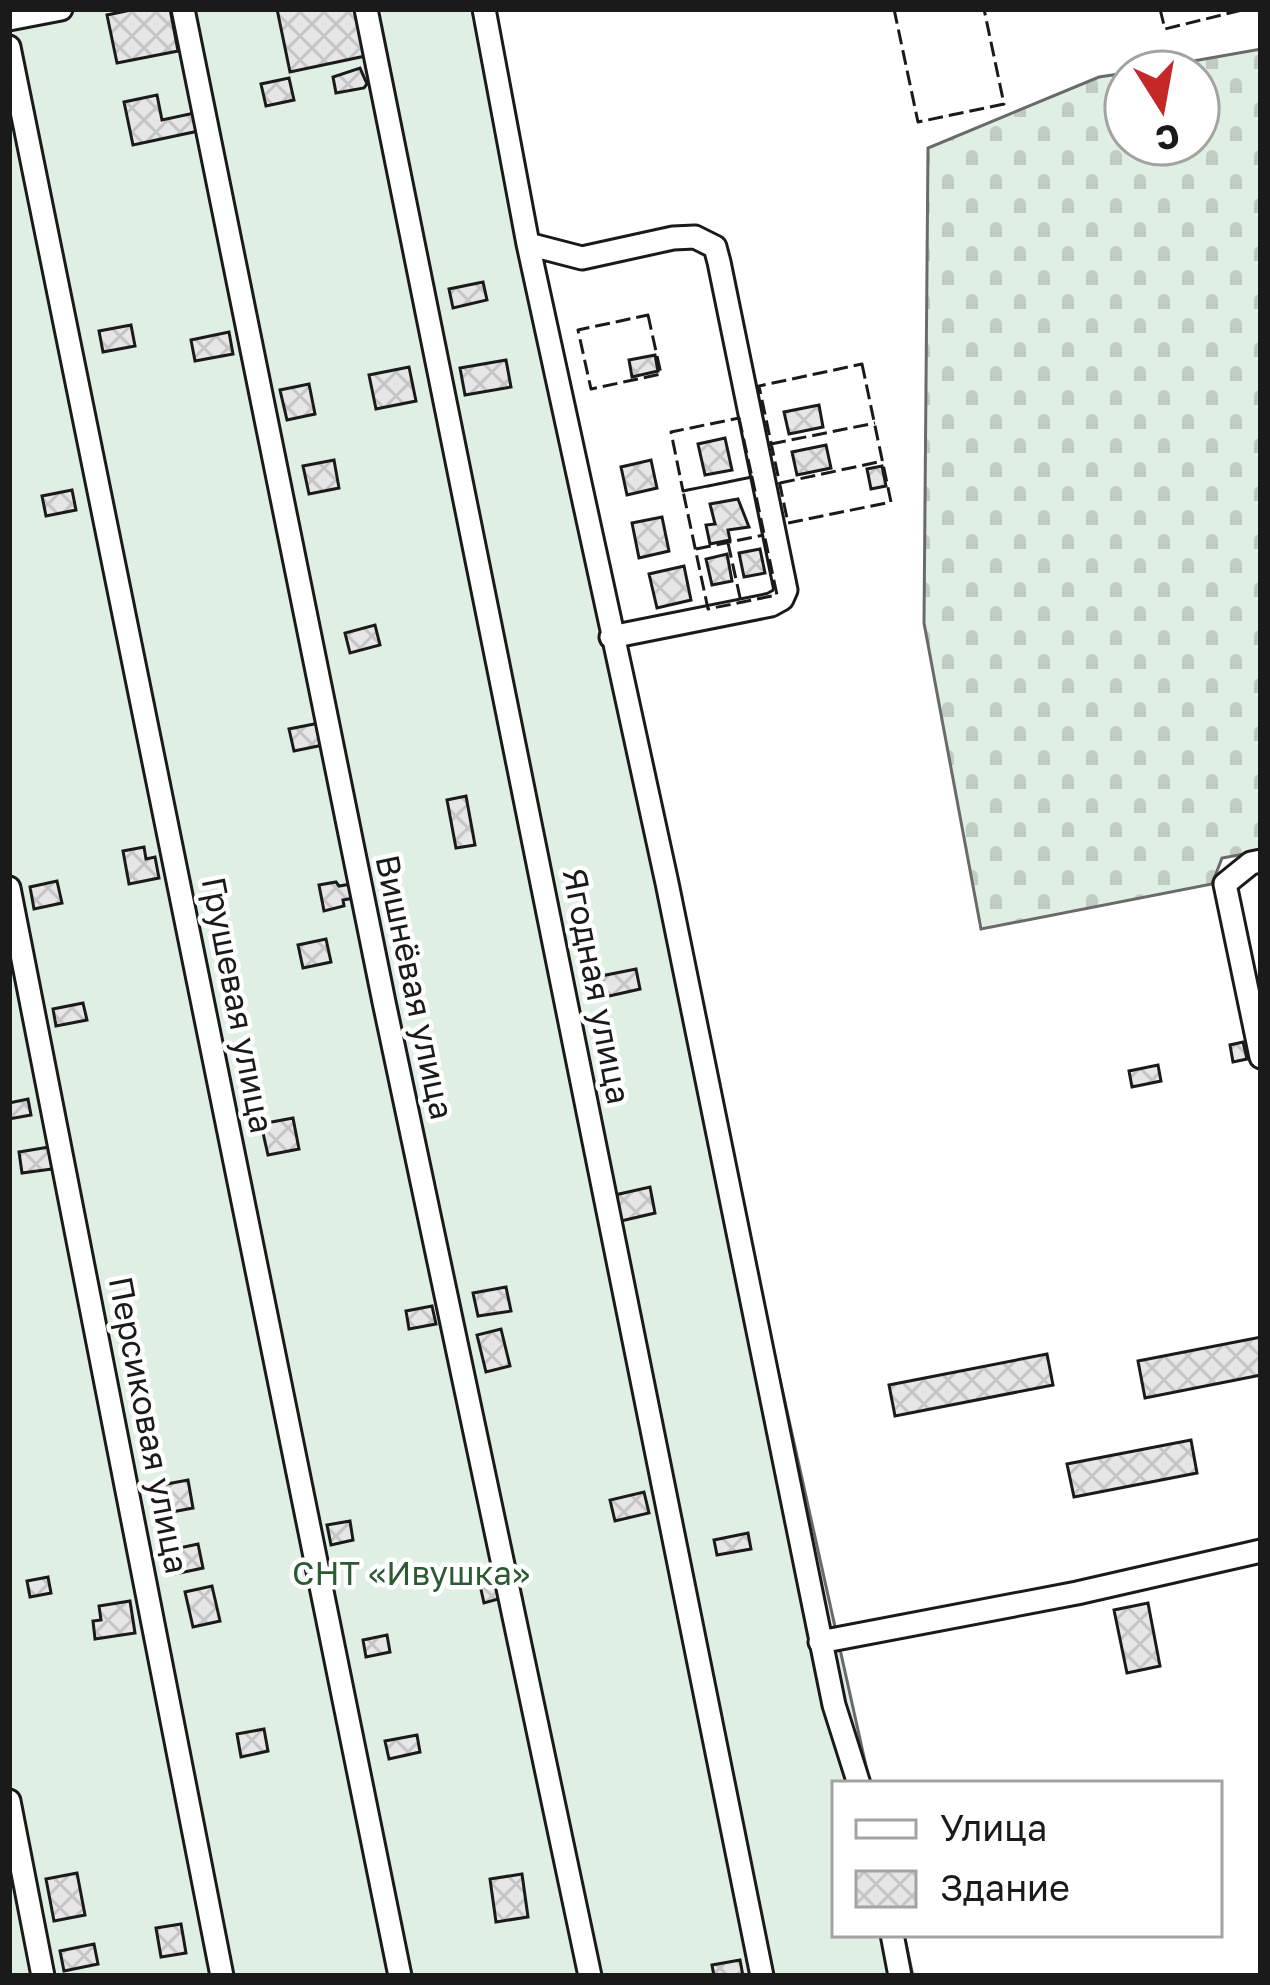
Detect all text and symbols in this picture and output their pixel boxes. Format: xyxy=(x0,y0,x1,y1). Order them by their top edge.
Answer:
north arrow xyxy=(1102,48,1222,168)
text: С xyxy=(1153,117,1183,159)
street label: Вишнёвая улица xyxy=(368,851,463,1123)
street label: Ягодная улица xyxy=(556,865,639,1107)
street label: Грушевая улица xyxy=(195,874,282,1136)
street label: Персиковая улица xyxy=(102,1273,197,1577)
park label: СНТ «Ивушка» xyxy=(292,1553,530,1592)
legend xyxy=(832,1781,1222,1937)
text: Улица xyxy=(940,1806,1047,1849)
text: Здание xyxy=(940,1866,1070,1909)

